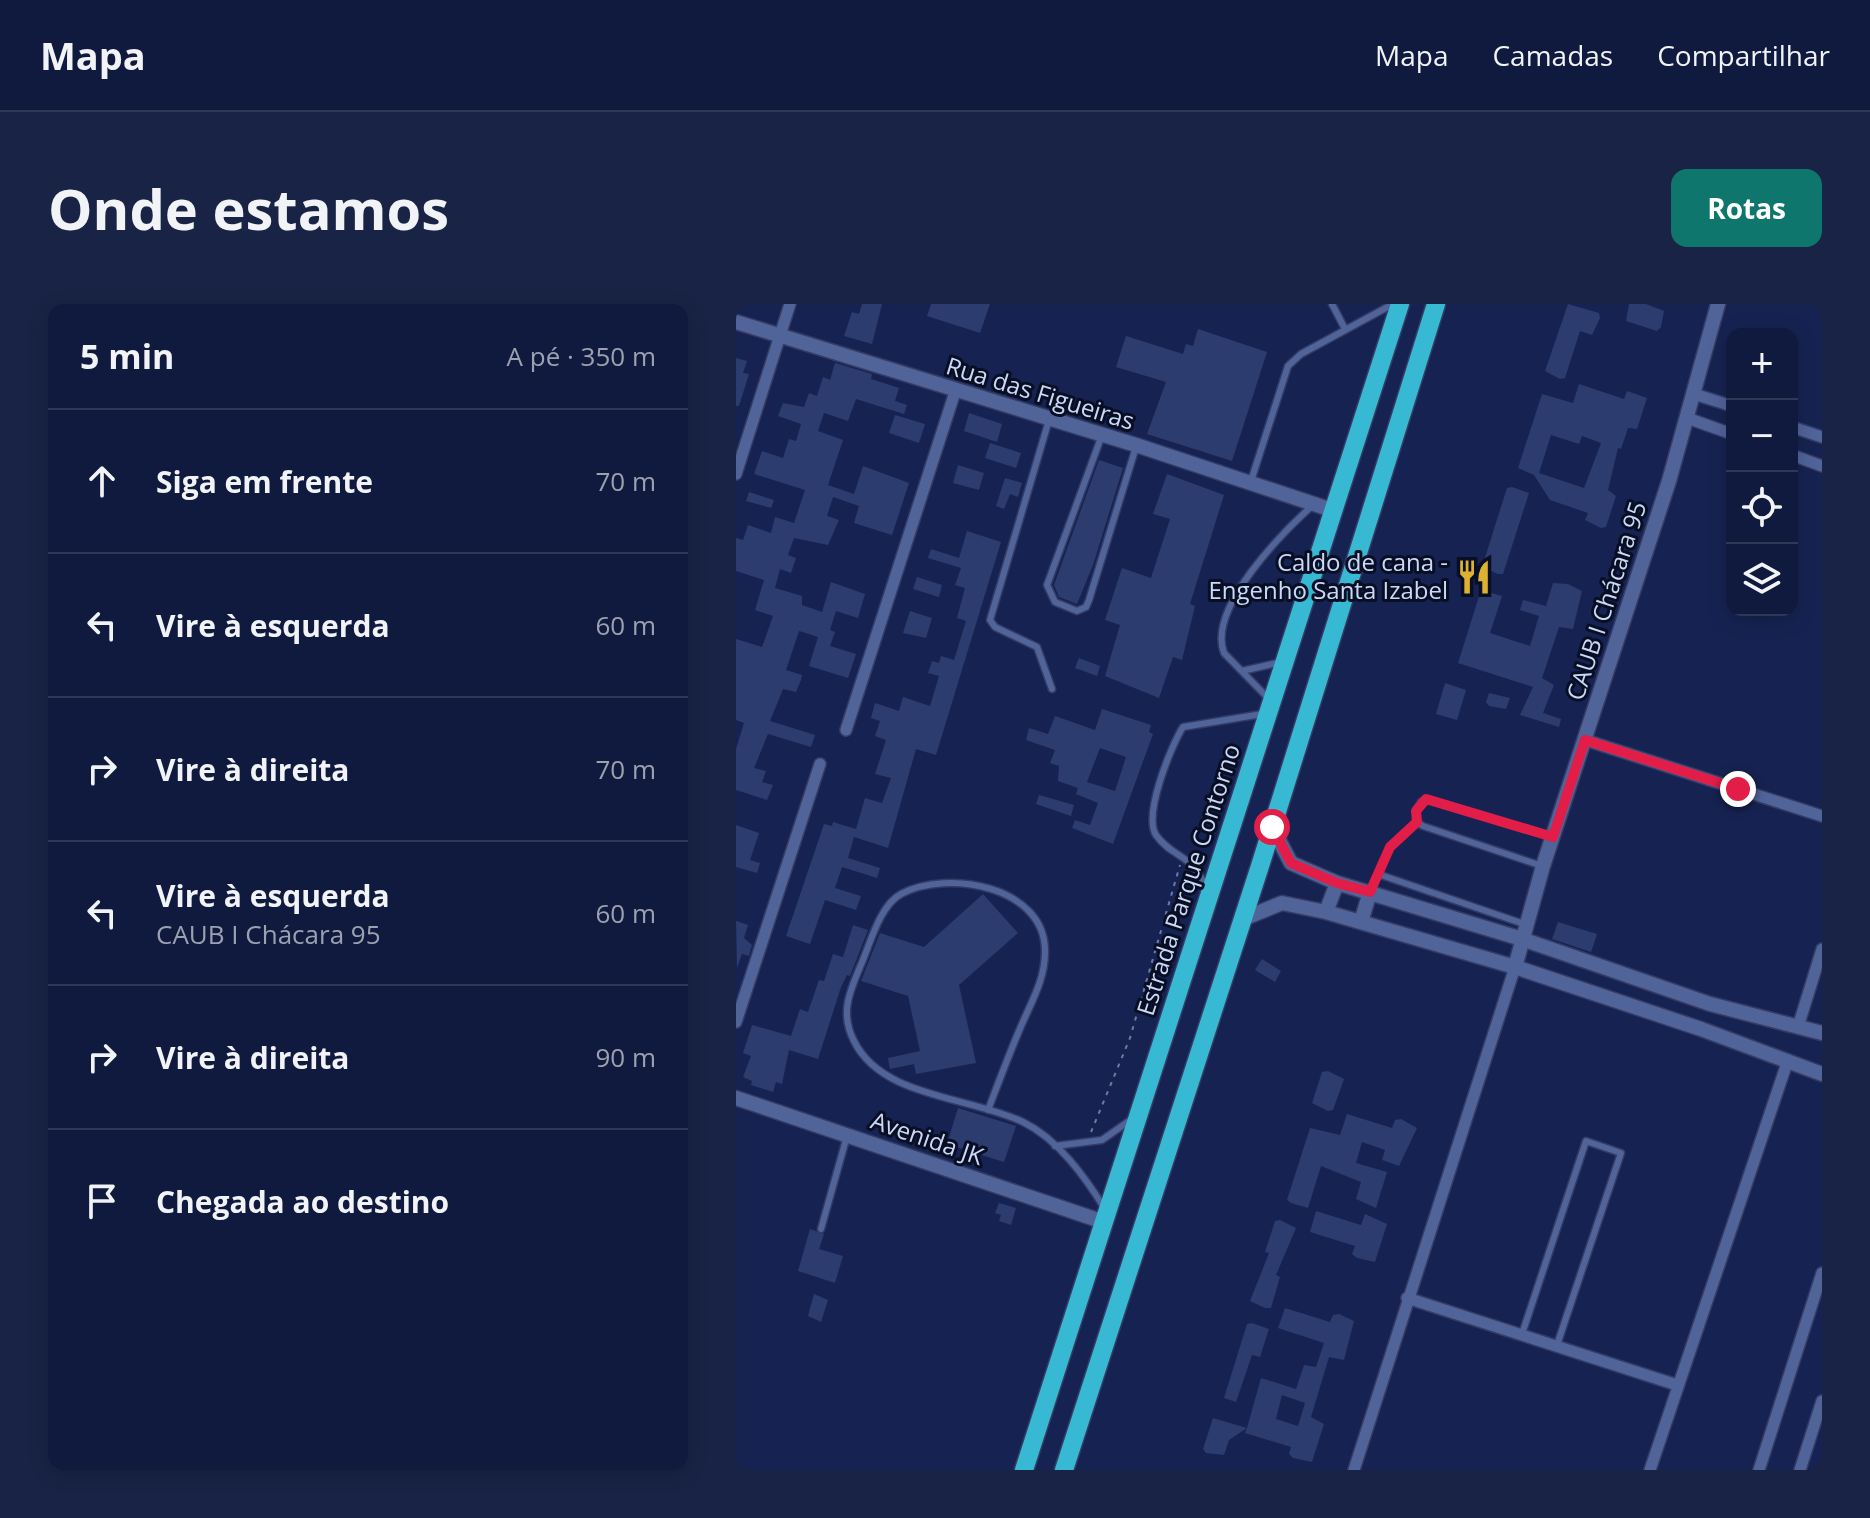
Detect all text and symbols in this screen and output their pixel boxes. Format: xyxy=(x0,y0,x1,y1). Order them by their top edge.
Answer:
text: Mapa xyxy=(40,29,146,81)
text: Mapa xyxy=(1375,36,1448,74)
text: Camadas xyxy=(1492,36,1613,74)
text: Compartilhar xyxy=(1657,36,1830,74)
button: Rotas xyxy=(1671,169,1822,247)
text: Onde estamos xyxy=(48,170,449,246)
map controls xyxy=(1726,328,1798,616)
button: + xyxy=(1726,328,1798,400)
text: 5 min xyxy=(80,333,174,379)
text: A pé · 350 m xyxy=(507,338,656,374)
street label: Rua das Figueiras xyxy=(942,348,1139,437)
button: − xyxy=(1726,400,1798,472)
icon: ahead xyxy=(80,459,124,503)
text: Siga em frente xyxy=(156,461,373,502)
text: 70 m xyxy=(595,463,656,499)
button: locate xyxy=(1726,472,1798,544)
street label: CAUB I Chácara 95 xyxy=(1558,497,1653,704)
button: layers xyxy=(1726,544,1798,616)
place label: Caldo de cana - Engenho Santa Izabel xyxy=(1208,545,1448,606)
restaurant icon: Caldo de cana - Engenho Santa Izabel xyxy=(1455,558,1493,596)
icon: left xyxy=(80,603,124,647)
text: Vire à esquerda xyxy=(156,605,390,646)
text: 60 m xyxy=(595,607,656,643)
street label: Estrada Parque Contorno xyxy=(1128,740,1247,1020)
icon: right xyxy=(80,747,124,791)
text: Vire à direita xyxy=(156,749,350,790)
text: 70 m xyxy=(595,751,656,787)
route end xyxy=(1720,771,1756,807)
route start xyxy=(1254,809,1290,845)
text: Vire à esquerda xyxy=(156,875,390,916)
icon: left xyxy=(80,891,124,935)
text: 60 m xyxy=(595,895,656,931)
text: CAUB I Chácara 95 xyxy=(156,916,381,952)
icon: right xyxy=(80,1035,124,1079)
text: Vire à direita xyxy=(156,1037,350,1078)
text: 90 m xyxy=(595,1039,656,1075)
street label: Avenida JK xyxy=(867,1103,988,1172)
icon: arrive xyxy=(80,1179,124,1223)
text: Chegada ao destino xyxy=(156,1181,449,1222)

